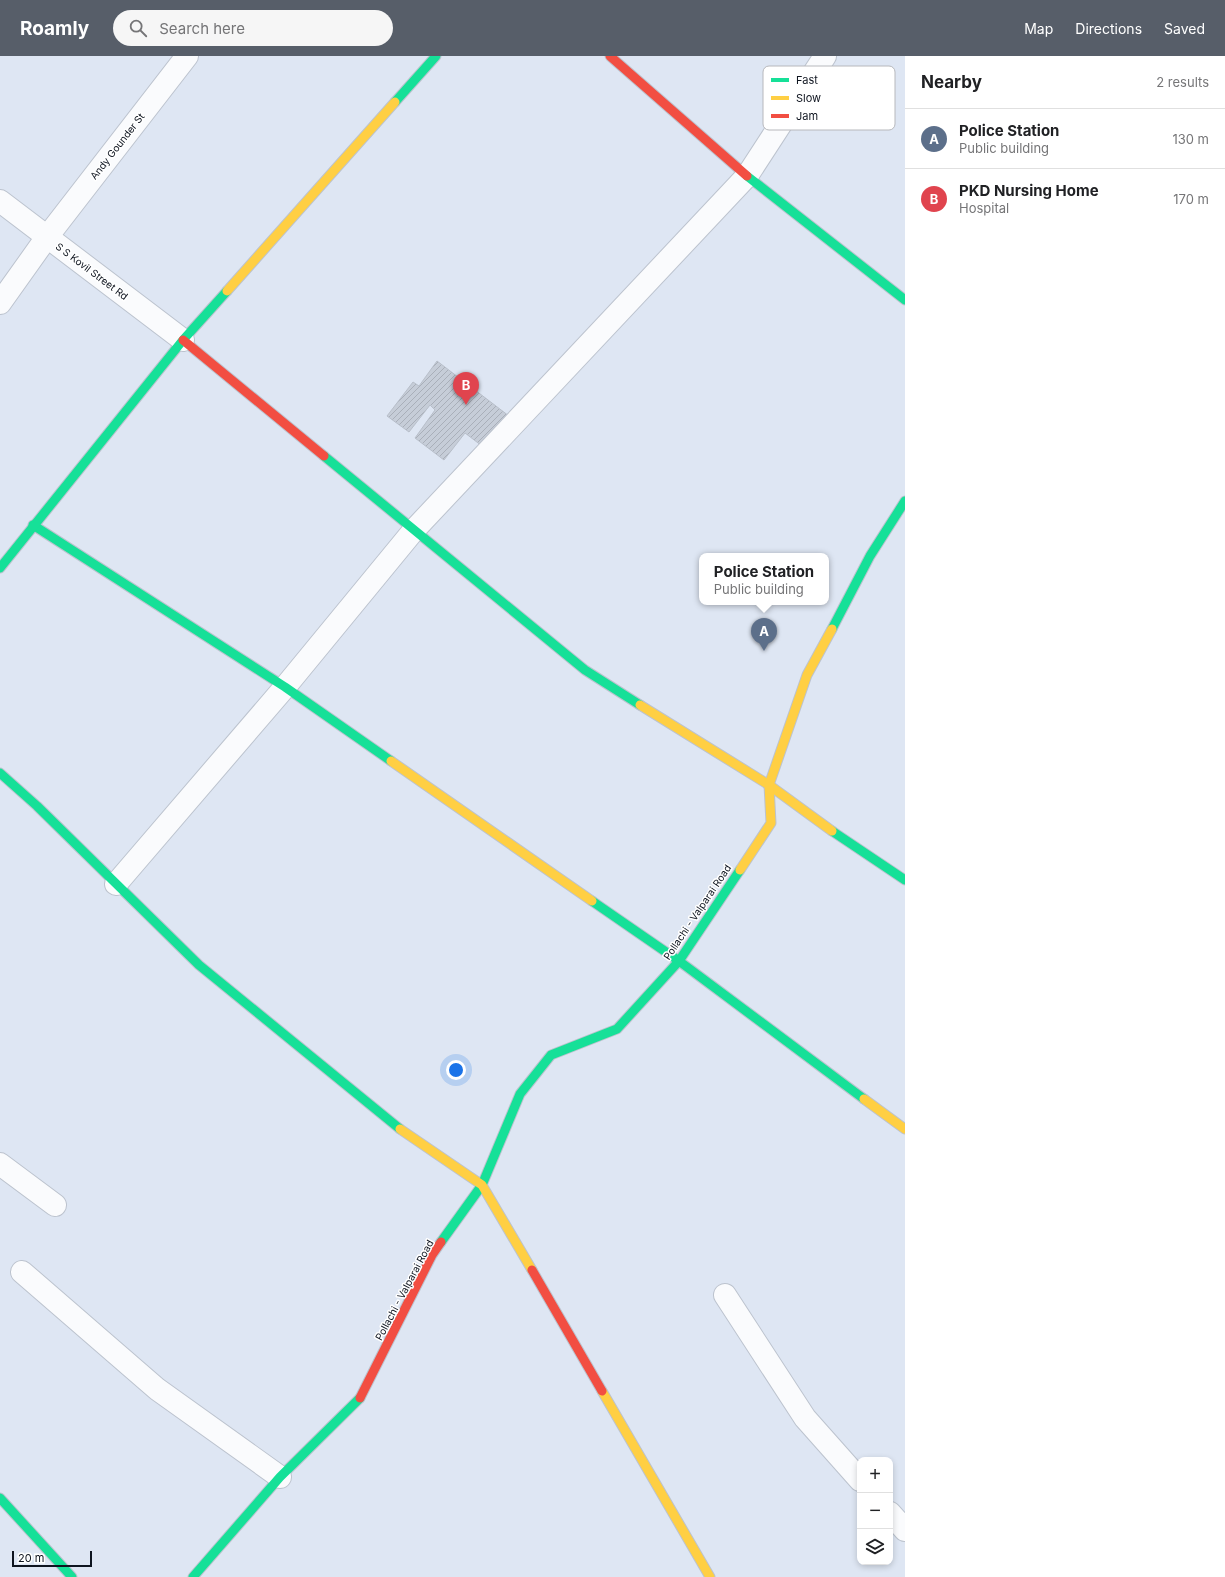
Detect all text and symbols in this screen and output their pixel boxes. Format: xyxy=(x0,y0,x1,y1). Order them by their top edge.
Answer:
search box xyxy=(113,10,393,46)
text: Roamly xyxy=(20,17,89,40)
icon: search xyxy=(127,17,149,39)
text: Search here xyxy=(159,19,245,38)
text: Map xyxy=(1024,20,1053,37)
text: Directions xyxy=(1075,20,1142,37)
text: Saved xyxy=(1164,20,1205,37)
legend xyxy=(763,66,895,130)
text: Nearby xyxy=(921,72,982,92)
text: Fast xyxy=(796,73,818,87)
text: 2 results xyxy=(1156,74,1209,90)
text: Slow xyxy=(796,91,821,105)
text: Jam xyxy=(796,109,818,123)
street label: Andy Gounder St xyxy=(87,110,147,182)
text: Police Station xyxy=(959,121,1059,140)
text: A xyxy=(929,131,939,147)
text: 130 m xyxy=(1172,131,1209,147)
text: Public building xyxy=(959,140,1049,156)
text: PKD Nursing Home xyxy=(959,181,1099,200)
text: B xyxy=(930,191,938,207)
text: 170 m xyxy=(1173,191,1209,207)
text: Hospital xyxy=(959,200,1009,216)
street label: S S Kovil Street Rd xyxy=(54,240,130,302)
pin: B xyxy=(453,372,479,405)
popup xyxy=(699,553,829,605)
text: Police Station xyxy=(714,562,814,581)
text: Public building xyxy=(714,581,804,597)
pin: A xyxy=(751,618,777,651)
street label: Pollachi - Valparai Road xyxy=(661,862,733,962)
your location xyxy=(446,1060,466,1080)
street label: Pollachi - Valparai Road xyxy=(372,1238,436,1342)
map controls xyxy=(857,1457,893,1565)
button: + xyxy=(857,1457,893,1493)
button: − xyxy=(857,1493,893,1529)
button: layers xyxy=(857,1529,893,1565)
scale bar xyxy=(12,1549,92,1568)
text: 20 m xyxy=(18,1551,44,1565)

